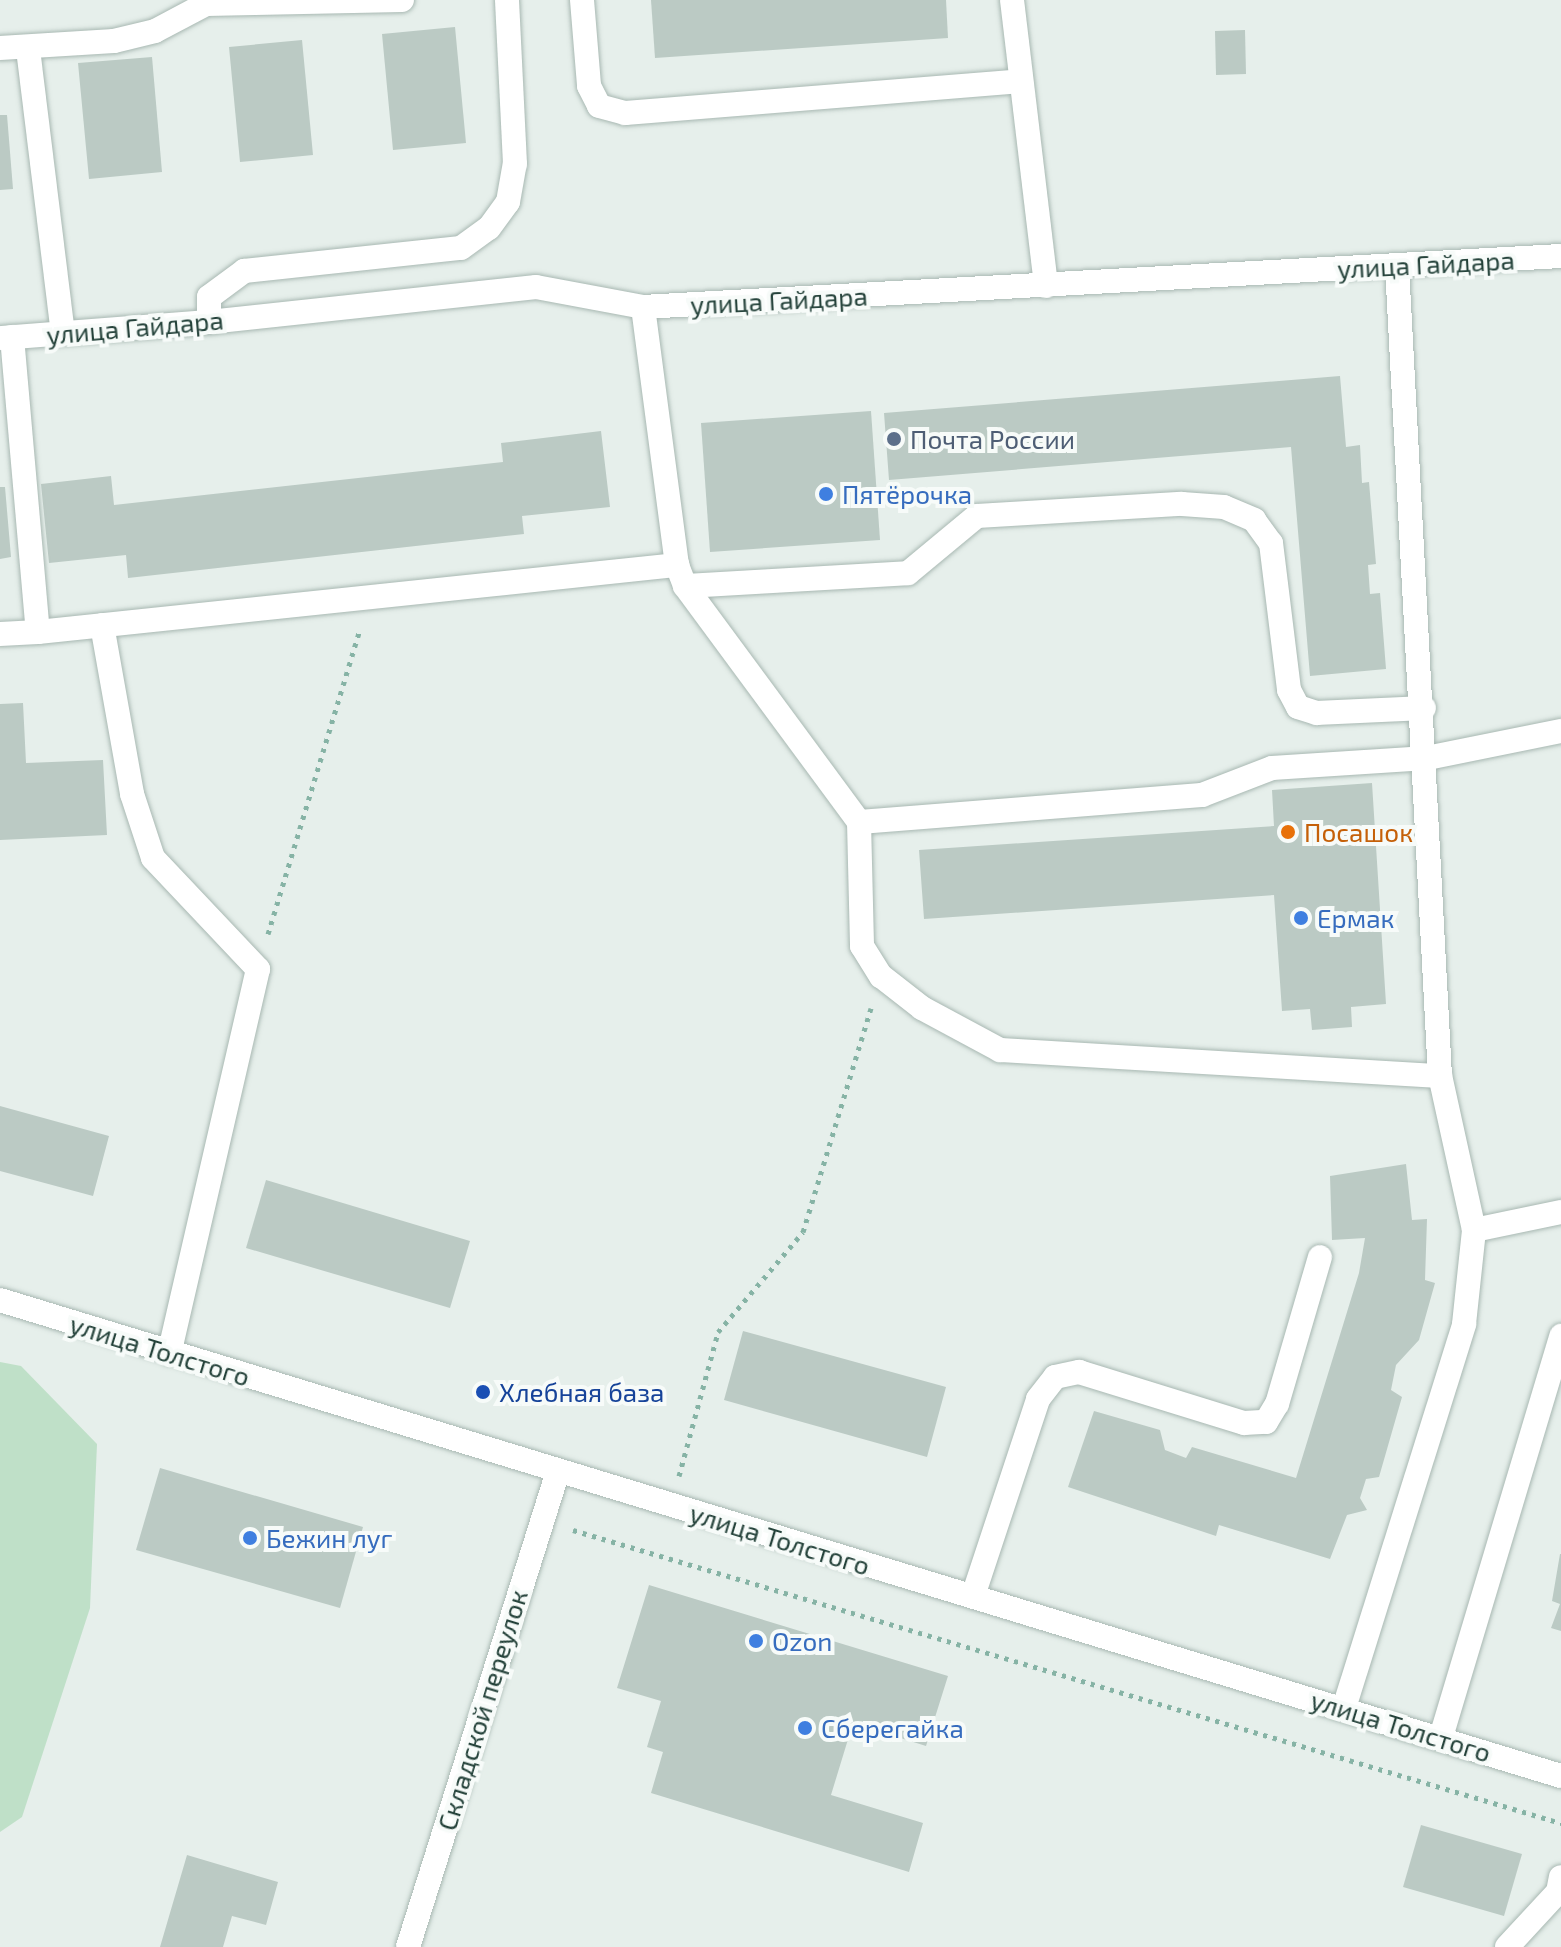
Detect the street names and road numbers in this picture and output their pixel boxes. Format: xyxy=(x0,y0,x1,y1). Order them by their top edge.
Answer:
street label: улица Гайдара xyxy=(1336,244,1516,284)
street label: улица Гайдара xyxy=(689,280,869,320)
street label: улица Гайдара xyxy=(45,304,225,350)
street label: улица Толстого xyxy=(66,1308,254,1392)
street label: улица Толстого xyxy=(686,1497,874,1581)
street label: Складской переулок xyxy=(431,1586,533,1834)
street label: улица Толстого xyxy=(1307,1684,1495,1768)

